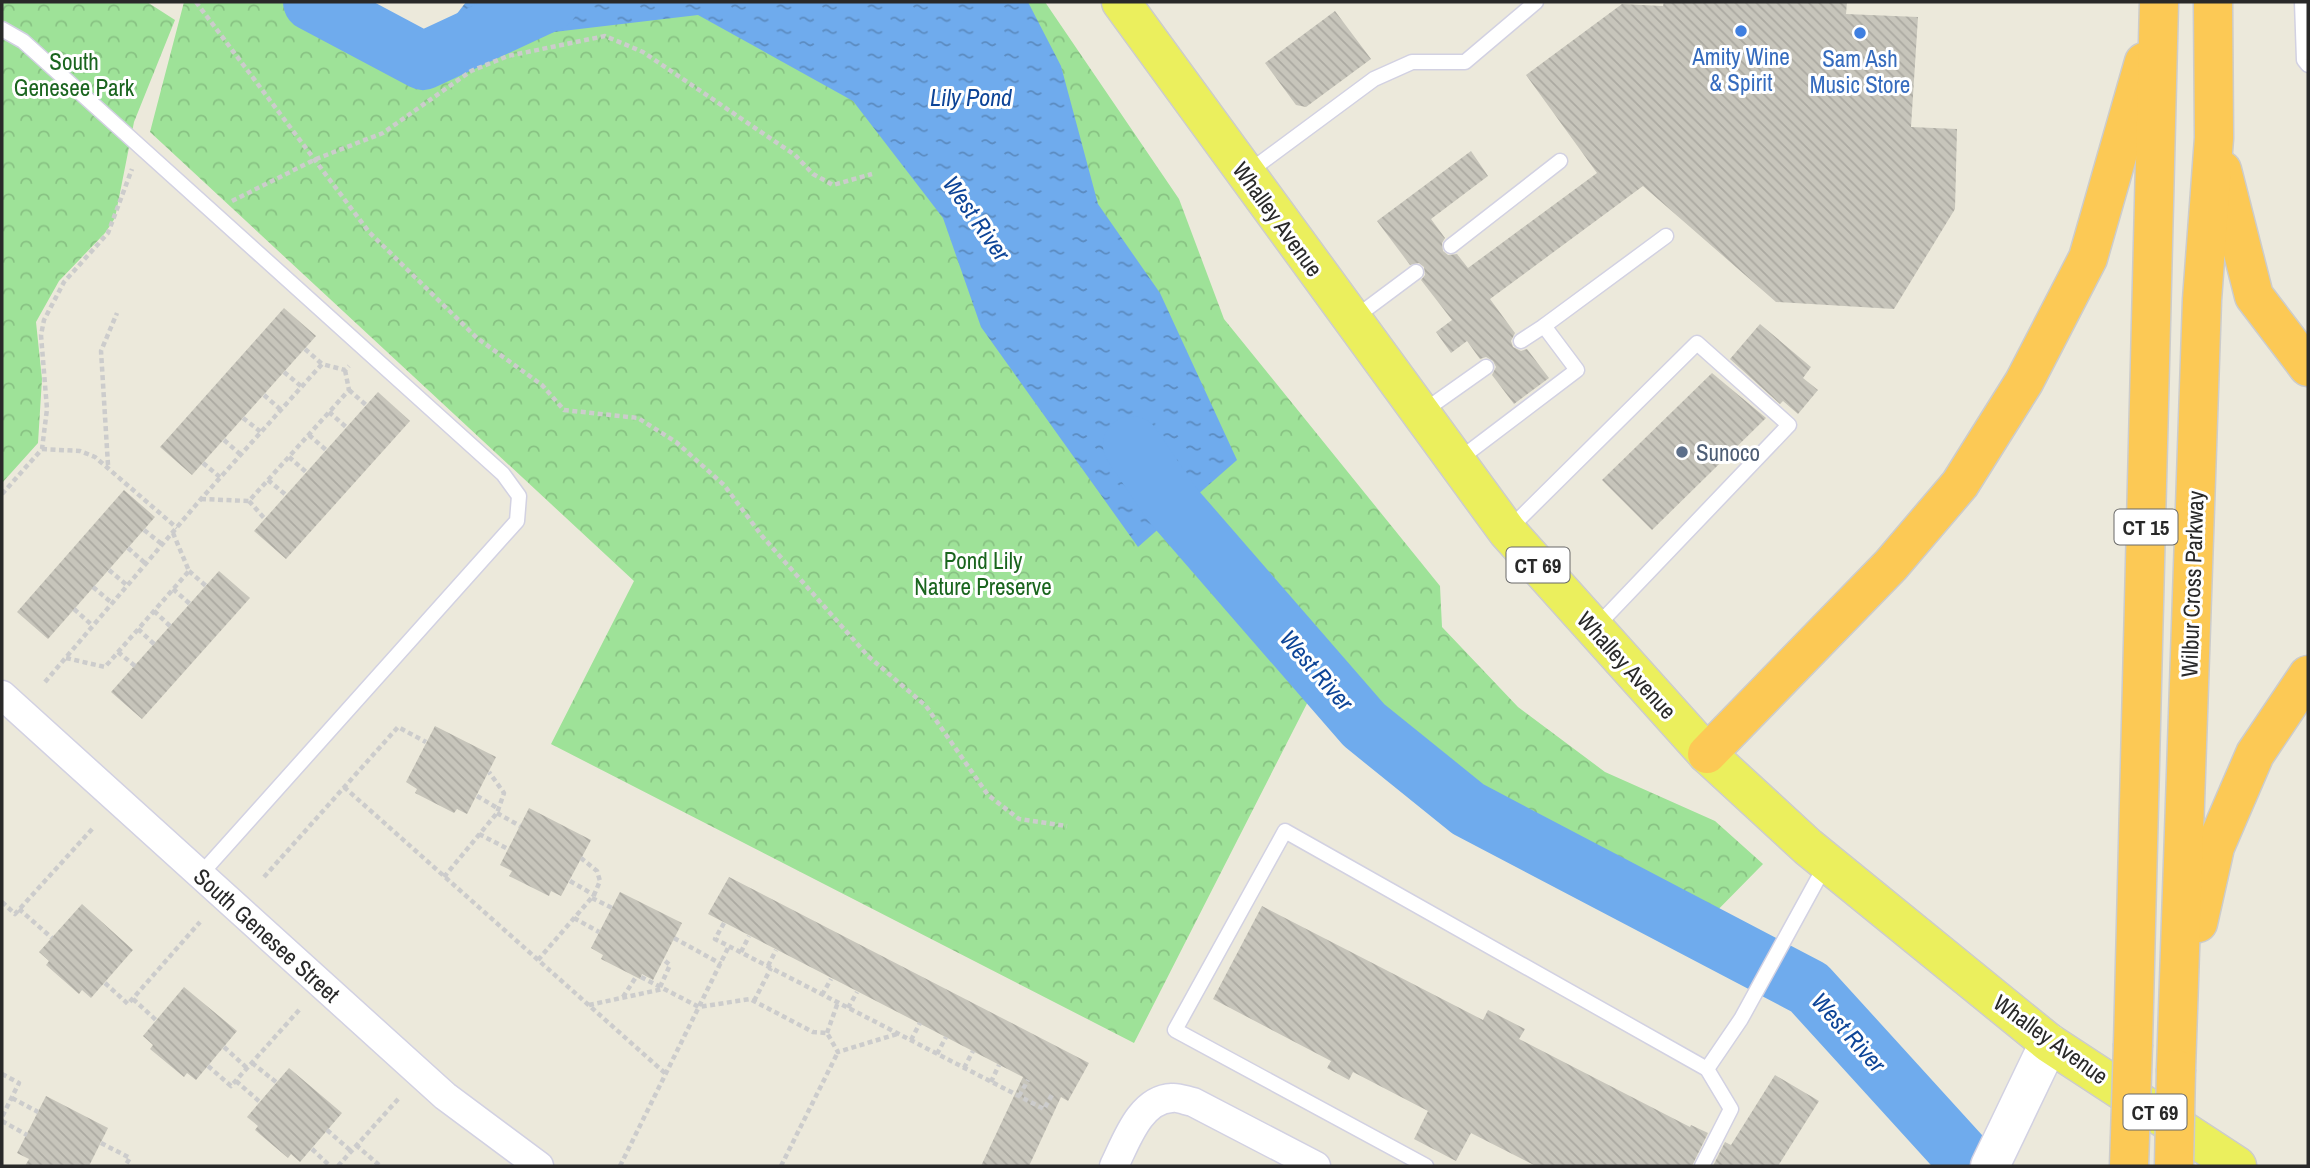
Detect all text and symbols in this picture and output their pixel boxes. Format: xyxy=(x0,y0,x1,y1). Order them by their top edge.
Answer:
marker: Amity Wine & Spirit xyxy=(1733,23,1749,39)
marker: Sam Ash Music Store xyxy=(1852,25,1868,41)
place label: Amity Wine & Spirit xyxy=(1691,41,1790,98)
place label: Sam Ash Music Store xyxy=(1810,43,1910,100)
park label: South Genesee Park xyxy=(14,46,135,103)
water label: Lily Pond xyxy=(930,81,1013,113)
street label: Whalley Avenue xyxy=(1226,155,1330,283)
water label: West River xyxy=(936,169,1019,268)
place label: Sunoco xyxy=(1696,437,1760,468)
marker: Sunoco xyxy=(1674,444,1690,460)
street label: Wilbur Cross Parkway xyxy=(2173,490,2211,678)
road number: CT 15 xyxy=(2114,510,2178,544)
park label: Pond Lily Nature Preserve xyxy=(914,545,1052,602)
road number: CT 69 xyxy=(1506,548,1570,582)
street label: Whalley Avenue xyxy=(1570,604,1684,726)
water label: West River xyxy=(1273,623,1362,718)
street label: South Genesee Street xyxy=(187,861,347,1009)
water label: West River xyxy=(1805,985,1894,1080)
street label: Whalley Avenue xyxy=(1987,987,2115,1091)
road number: CT 69 xyxy=(2124,1094,2186,1130)

